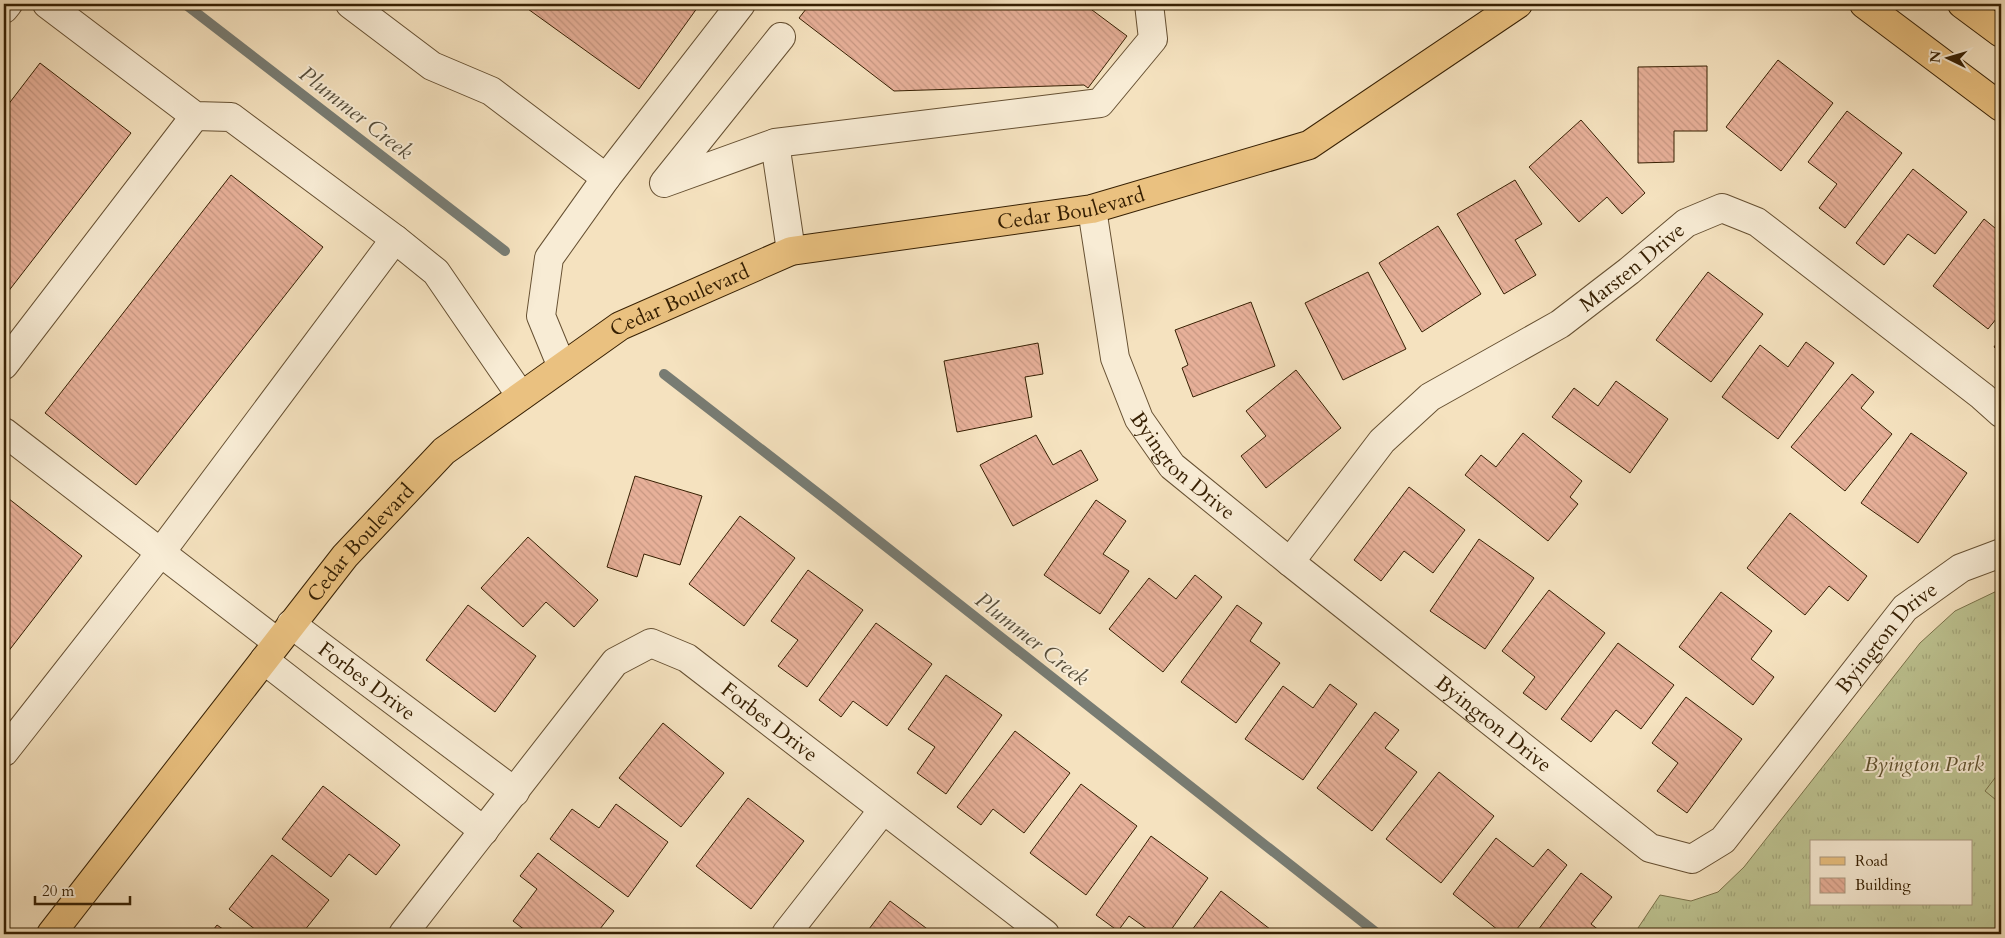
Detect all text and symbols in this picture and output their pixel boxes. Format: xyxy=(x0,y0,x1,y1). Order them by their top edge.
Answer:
north arrow xyxy=(1922,32,1972,82)
text: N xyxy=(1926,50,1946,64)
water label: Plummer Creek xyxy=(293,59,419,167)
street label: Cedar Boulevard xyxy=(995,180,1148,237)
street label: Marsten Drive xyxy=(1573,216,1691,319)
street label: Cedar Boulevard xyxy=(603,257,754,344)
street label: Byington Drive xyxy=(1124,406,1242,526)
street label: Cedar Boulevard xyxy=(300,477,421,608)
street label: Byington Drive xyxy=(1829,575,1943,700)
water label: Plummer Creek xyxy=(969,585,1095,693)
street label: Forbes Drive xyxy=(312,635,422,727)
street label: Byington Drive xyxy=(1429,668,1558,779)
street label: Forbes Drive xyxy=(715,675,824,768)
park label: Byington Park xyxy=(1864,750,1985,779)
legend xyxy=(1810,840,1972,906)
text: Road xyxy=(1855,851,1888,871)
scale bar xyxy=(35,873,130,905)
text: Building xyxy=(1855,875,1911,895)
text: 20 m xyxy=(42,881,74,901)

